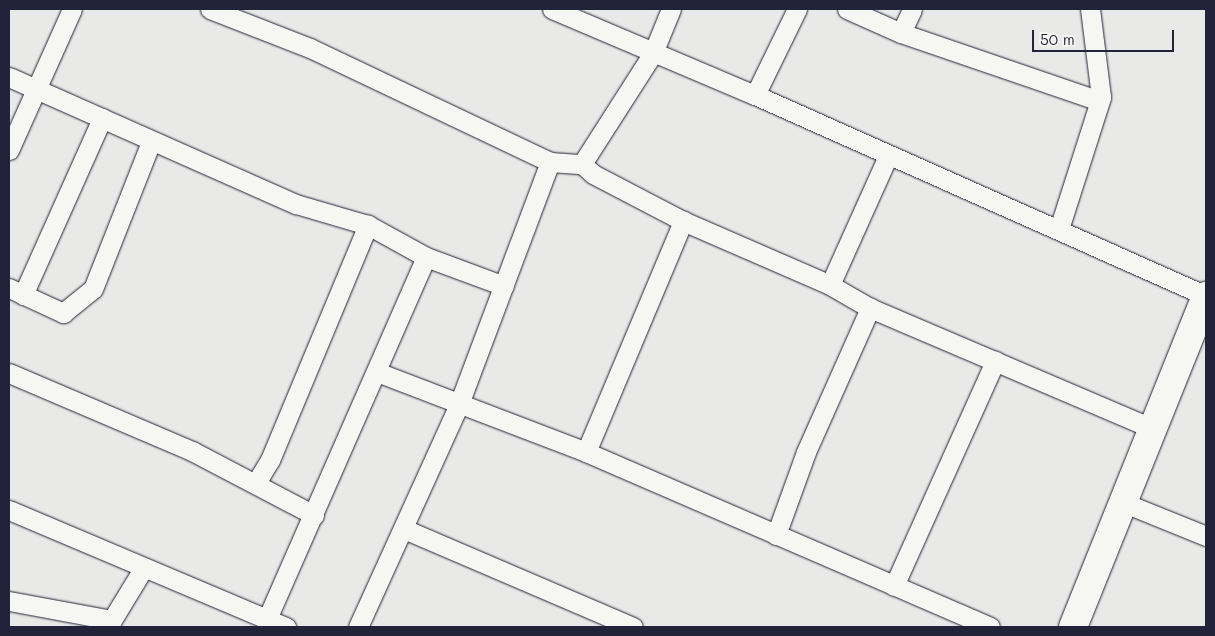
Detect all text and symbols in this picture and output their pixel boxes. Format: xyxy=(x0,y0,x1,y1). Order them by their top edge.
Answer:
scale bar xyxy=(1035,20,1178,52)
text: 50 m xyxy=(1040,29,1075,49)

